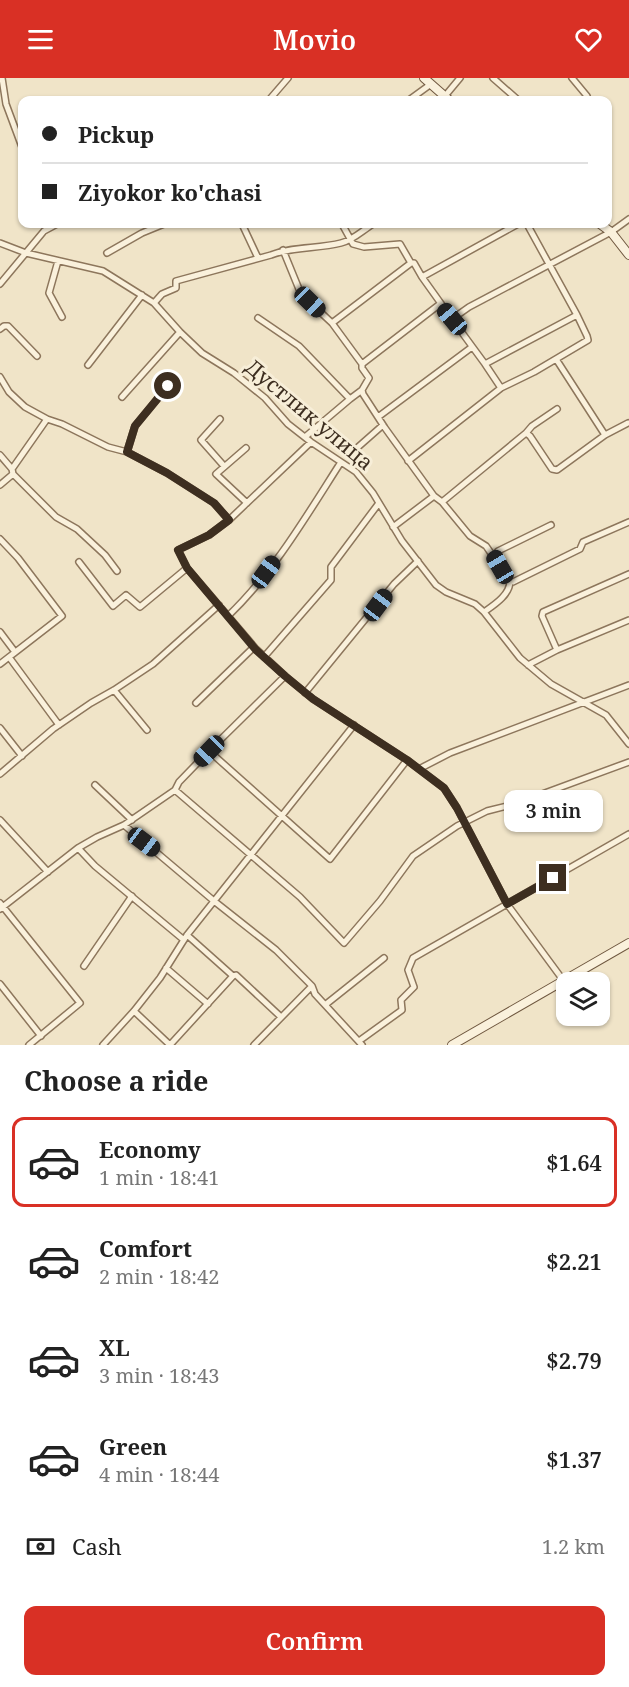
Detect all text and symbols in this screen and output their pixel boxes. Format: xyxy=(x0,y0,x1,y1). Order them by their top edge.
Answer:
text: Movio xyxy=(273,21,356,58)
icon: menu xyxy=(24,23,57,56)
icon: heart xyxy=(572,23,605,56)
text: Pickup xyxy=(78,119,154,149)
text: Ziyokor ko'chasi xyxy=(78,177,262,207)
car xyxy=(291,283,329,321)
car xyxy=(434,299,470,339)
street label: Дустлик улица xyxy=(240,352,379,476)
route start xyxy=(154,372,181,399)
car xyxy=(483,547,517,587)
car xyxy=(248,552,284,592)
car xyxy=(360,585,396,625)
car xyxy=(190,732,228,770)
callout: 3 min xyxy=(504,791,602,833)
text: 3 min xyxy=(526,797,581,824)
car xyxy=(124,824,164,860)
route end xyxy=(539,864,566,891)
map controls xyxy=(556,972,610,1026)
button: layers xyxy=(556,972,610,1026)
text: Choose a ride xyxy=(24,1062,209,1099)
text: Economy xyxy=(99,1134,201,1164)
icon: car xyxy=(27,1135,81,1189)
text: $1.64 xyxy=(546,1147,602,1177)
text: 1 min · 18:41 xyxy=(99,1164,219,1191)
text: Comfort xyxy=(99,1233,192,1263)
icon: car xyxy=(27,1234,81,1288)
text: $2.21 xyxy=(546,1246,602,1276)
text: 2 min · 18:42 xyxy=(99,1263,219,1290)
text: XL xyxy=(99,1332,130,1362)
icon: car xyxy=(27,1333,81,1387)
text: $2.79 xyxy=(546,1345,602,1375)
text: 3 min · 18:43 xyxy=(99,1362,219,1389)
text: Green xyxy=(99,1431,167,1461)
icon: car xyxy=(27,1432,81,1486)
text: $1.37 xyxy=(546,1444,602,1474)
text: 4 min · 18:44 xyxy=(99,1461,219,1488)
icon: cash xyxy=(24,1530,57,1563)
text: Cash xyxy=(72,1531,122,1561)
text: 1.2 km xyxy=(542,1533,605,1560)
button: Confirm xyxy=(24,1606,605,1675)

